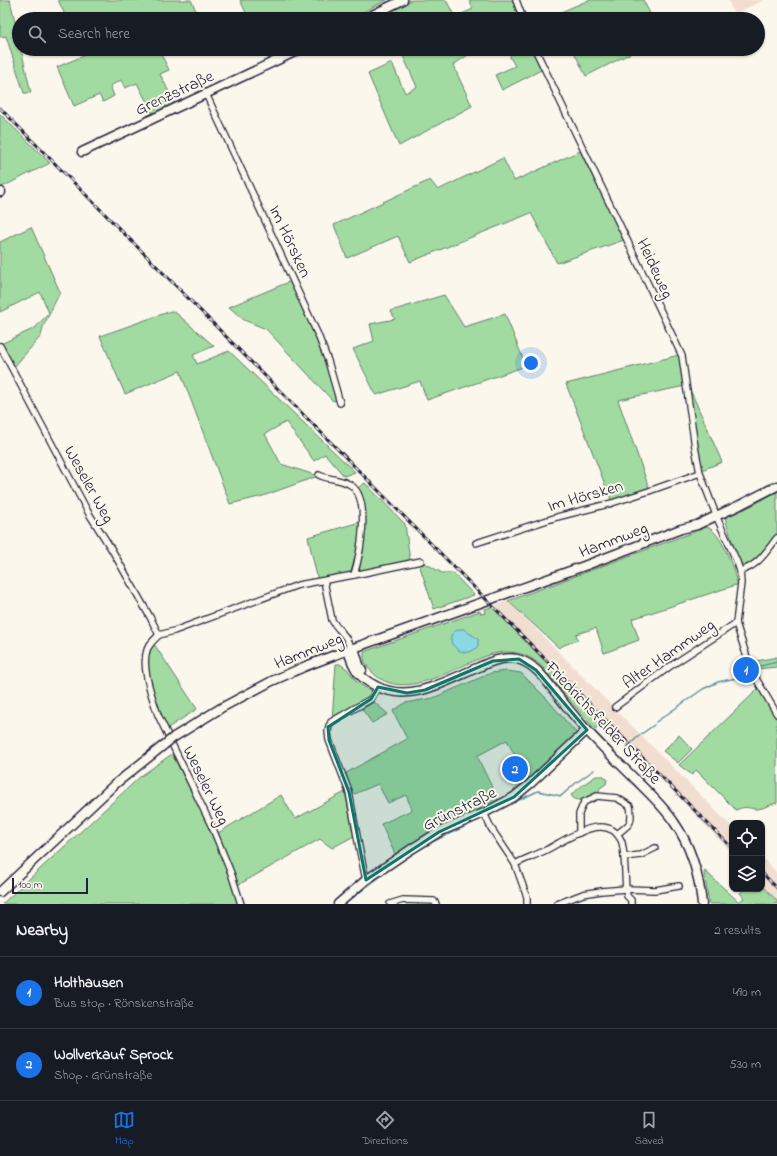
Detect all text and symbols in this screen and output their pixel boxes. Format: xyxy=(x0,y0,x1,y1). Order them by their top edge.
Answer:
search box xyxy=(12,12,765,56)
icon: search xyxy=(26,23,48,45)
text: Search here xyxy=(58,23,130,45)
street label: Grenzstraße xyxy=(131,64,218,123)
street label: Im Hörsken xyxy=(262,201,317,282)
street label: Heideweg xyxy=(628,234,680,304)
your location xyxy=(521,353,541,373)
street label: Weseler Weg xyxy=(55,441,120,529)
street label: Im Hörsken xyxy=(545,474,626,519)
street label: Hammweg xyxy=(576,516,652,567)
street label: Alter Hammweg xyxy=(617,613,721,697)
street label: Hammweg xyxy=(271,626,347,678)
street label: Friedrichsfelder Straße xyxy=(538,655,667,790)
pin: 1 xyxy=(733,655,759,685)
street label: Weseler Weg xyxy=(174,742,236,830)
pin: 2 xyxy=(502,754,528,784)
street label: Grünstraße xyxy=(419,781,501,838)
map controls xyxy=(729,820,765,892)
button: locate xyxy=(729,820,765,856)
button: layers xyxy=(729,856,765,892)
scale bar xyxy=(12,876,88,895)
text: 100 m xyxy=(18,877,42,893)
text: Nearby xyxy=(16,918,68,943)
text: 2 results xyxy=(714,921,761,940)
text: Holthausen xyxy=(54,972,123,994)
text: 1 xyxy=(27,983,31,1002)
text: 490 m xyxy=(733,983,761,1002)
text: Bus stop · Rönskenstraße xyxy=(54,994,194,1013)
text: Wollverkauf Sprock xyxy=(54,1044,173,1066)
text: 2 xyxy=(26,1055,32,1074)
text: 530 m xyxy=(729,1055,761,1074)
text: Shop · Grünstraße xyxy=(54,1066,152,1085)
tab: Map xyxy=(113,1109,135,1149)
tab: Directions xyxy=(362,1109,408,1149)
tab: Saved xyxy=(635,1109,664,1149)

